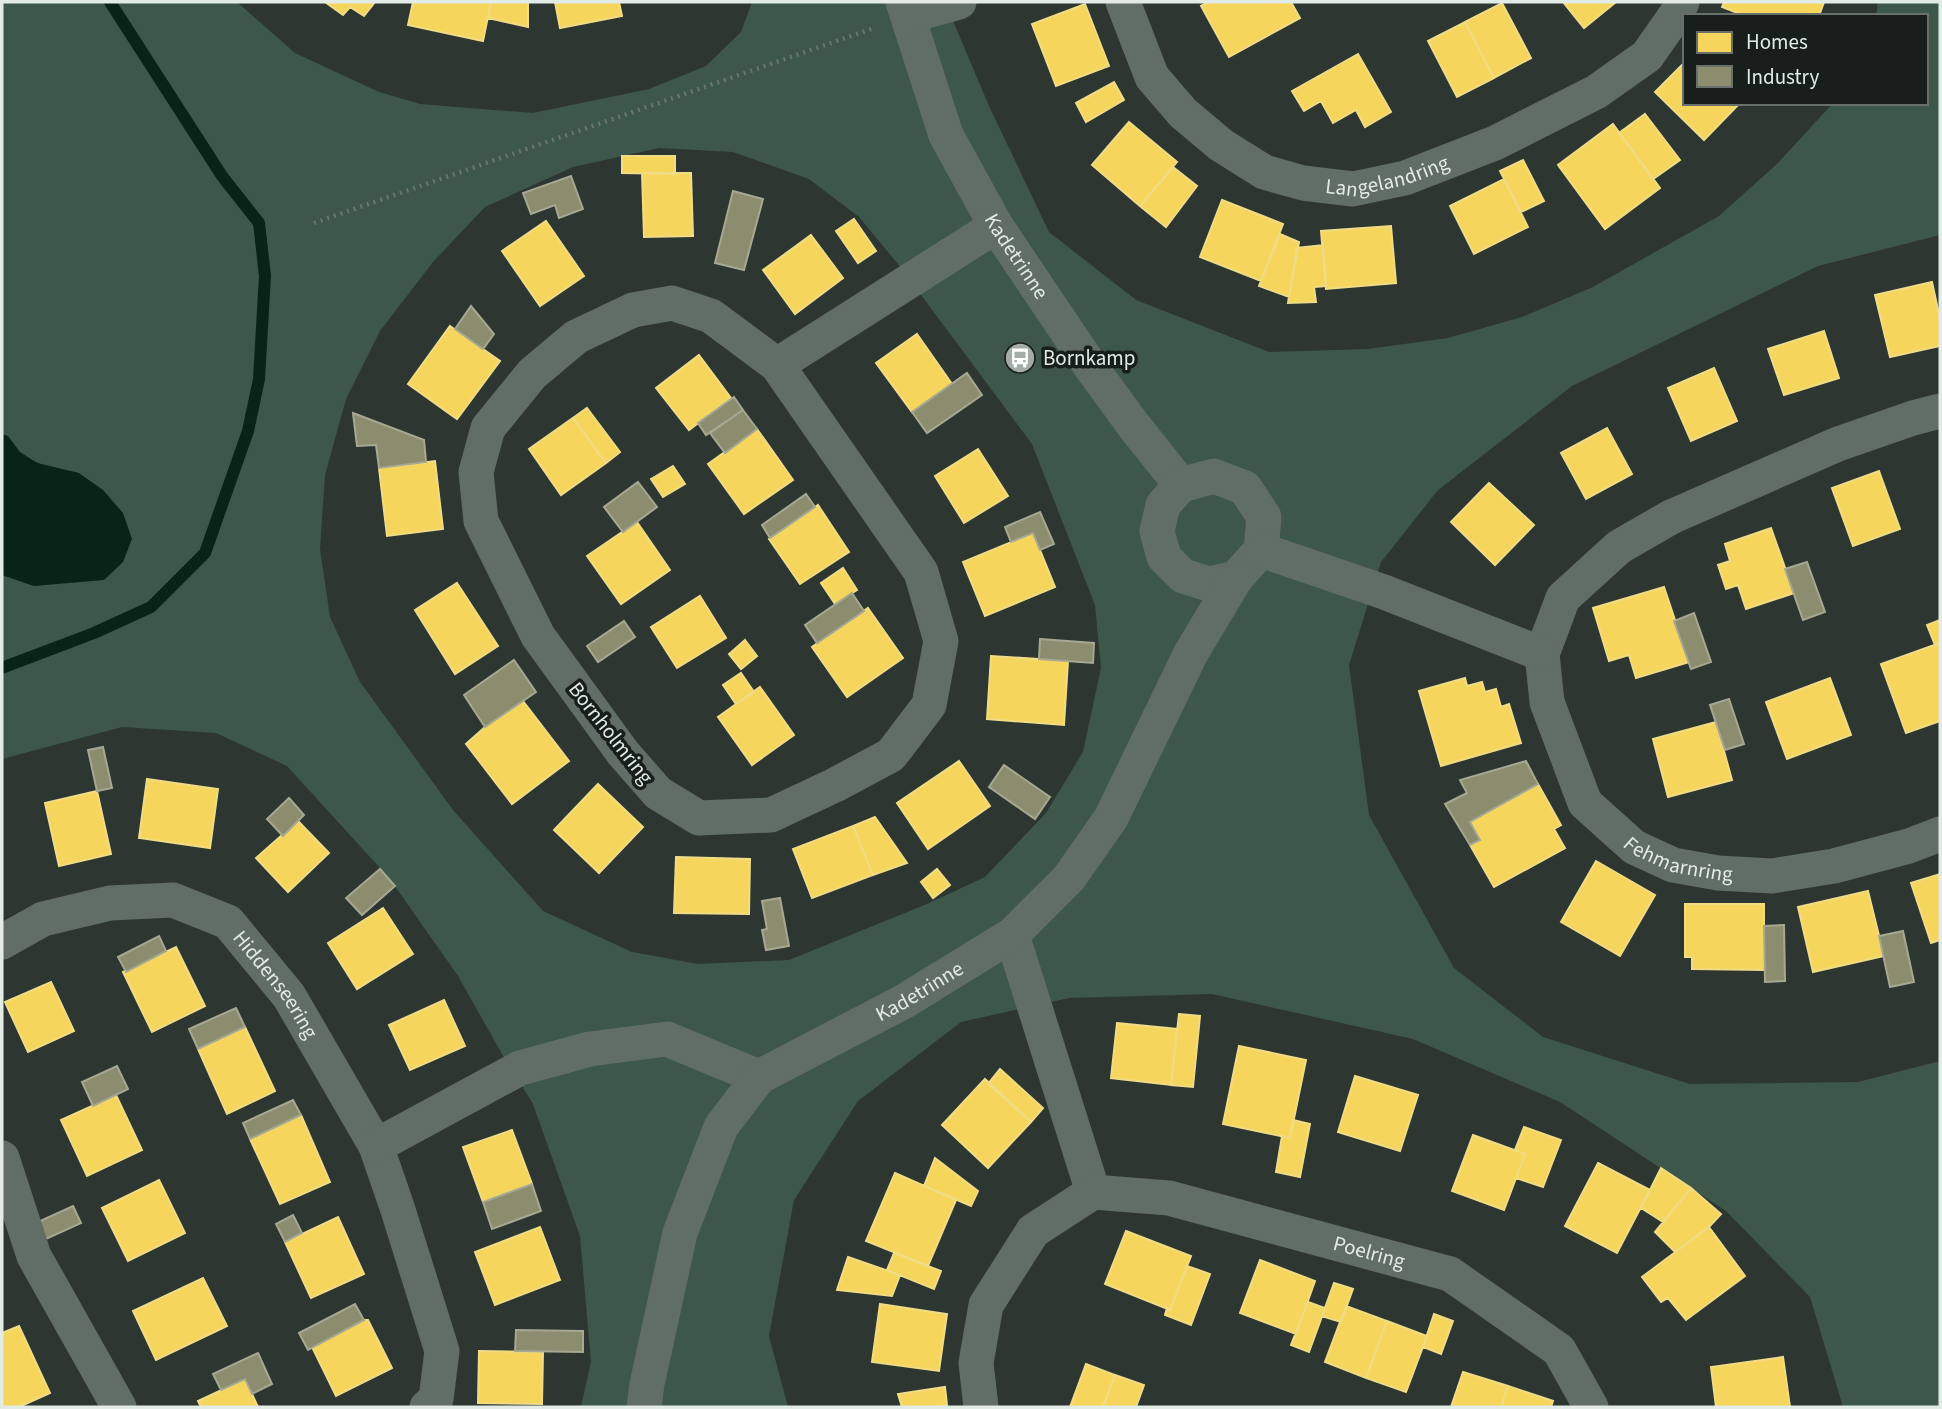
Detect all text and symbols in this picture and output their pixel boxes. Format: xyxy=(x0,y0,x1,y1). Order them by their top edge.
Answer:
legend xyxy=(1683,14,1928,105)
text: Homes xyxy=(1746,27,1808,57)
text: Industry xyxy=(1746,62,1819,92)
street label: Langelandring xyxy=(1324,147,1454,204)
street label: Kadetrinne xyxy=(977,208,1056,305)
bus stop icon: Bornkamp xyxy=(1003,341,1037,375)
place label: Bornkamp xyxy=(1043,343,1135,373)
street label: Bornholmring xyxy=(561,675,661,791)
street label: Fehmarnring xyxy=(1617,829,1734,889)
street label: Hiddenseering xyxy=(226,924,326,1045)
street label: Kadetrinne xyxy=(870,953,969,1029)
street label: Poelring xyxy=(1330,1228,1409,1276)

